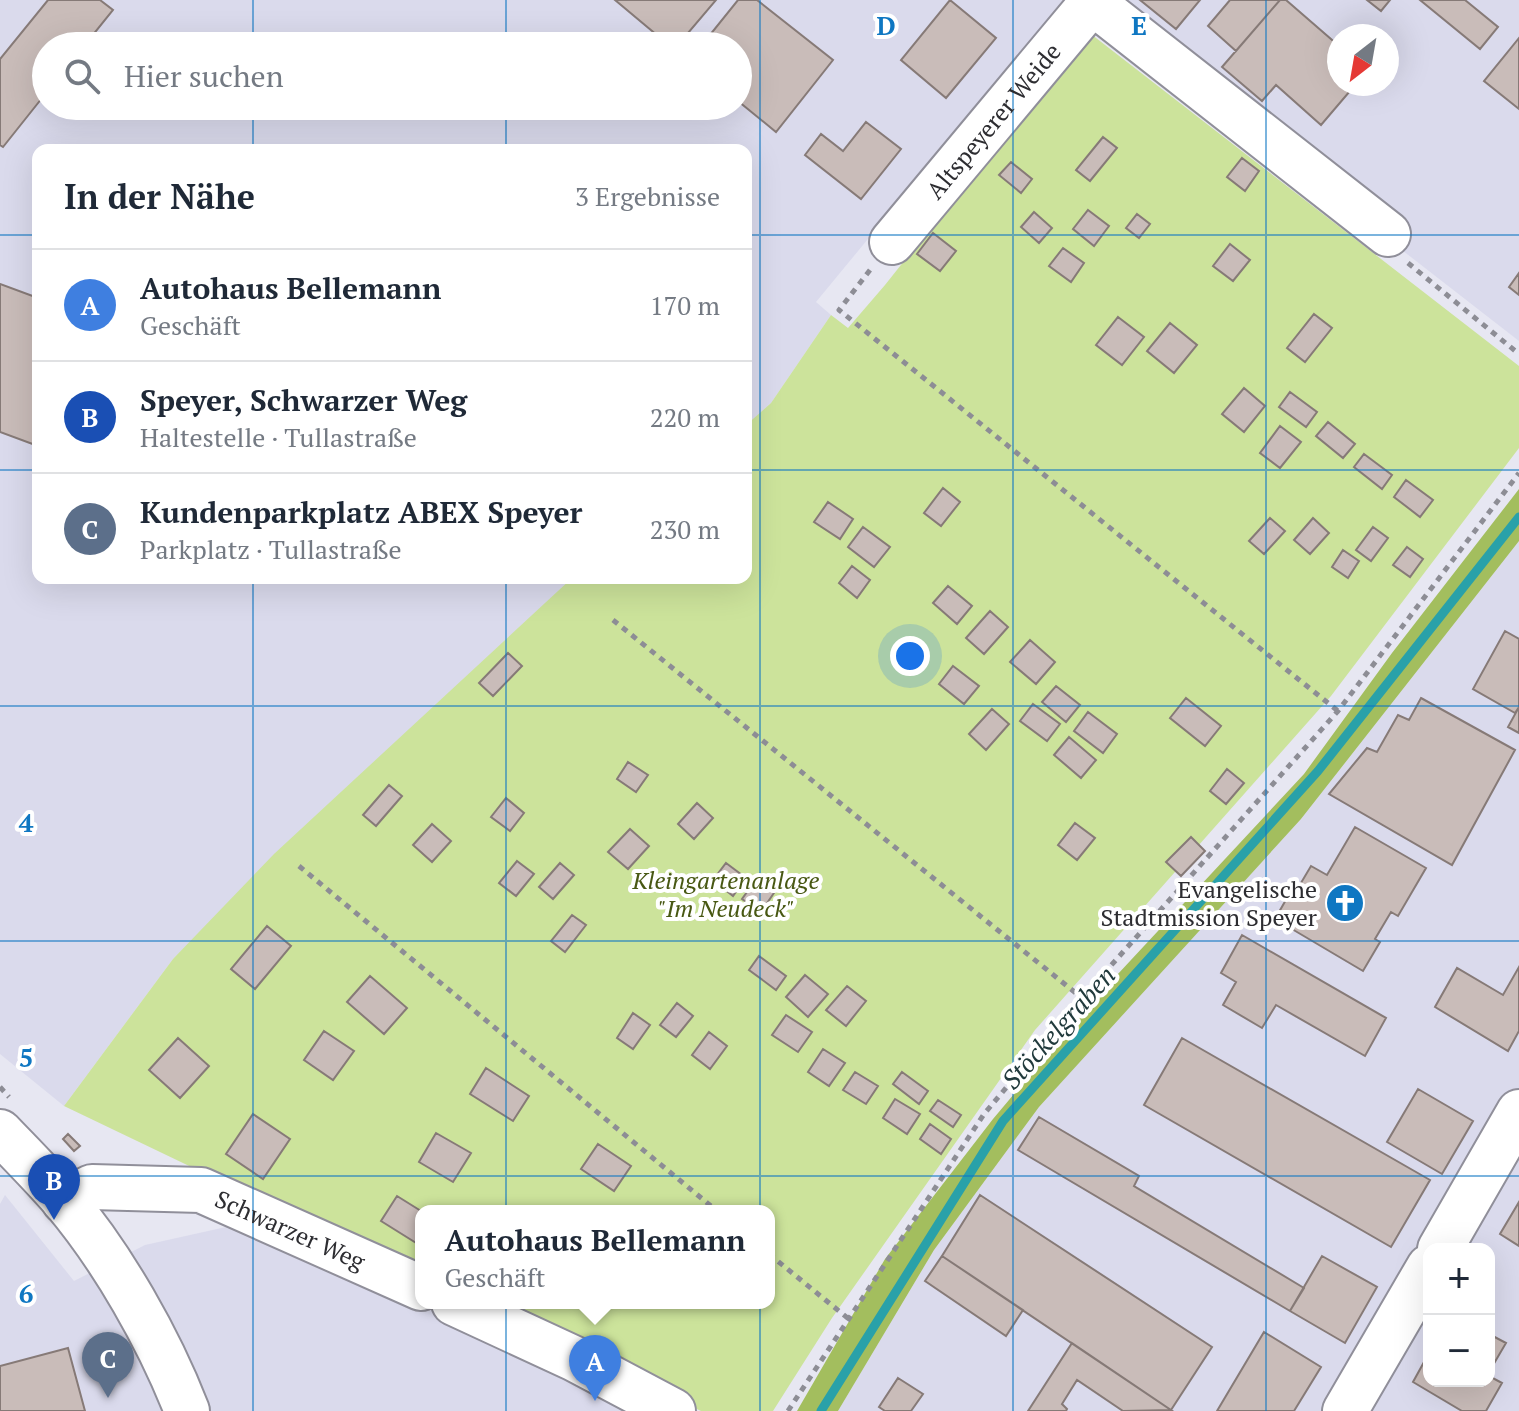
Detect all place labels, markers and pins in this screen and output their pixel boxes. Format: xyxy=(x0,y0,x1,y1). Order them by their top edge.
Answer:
place label: Evangelische Stadtmission Speyer xyxy=(1101,873,1318,933)
church icon: Evangelische Stadtmission Speyer xyxy=(1324,882,1366,924)
pin: B xyxy=(28,1154,80,1220)
pin: C xyxy=(82,1332,134,1398)
pin: A xyxy=(569,1335,621,1401)

